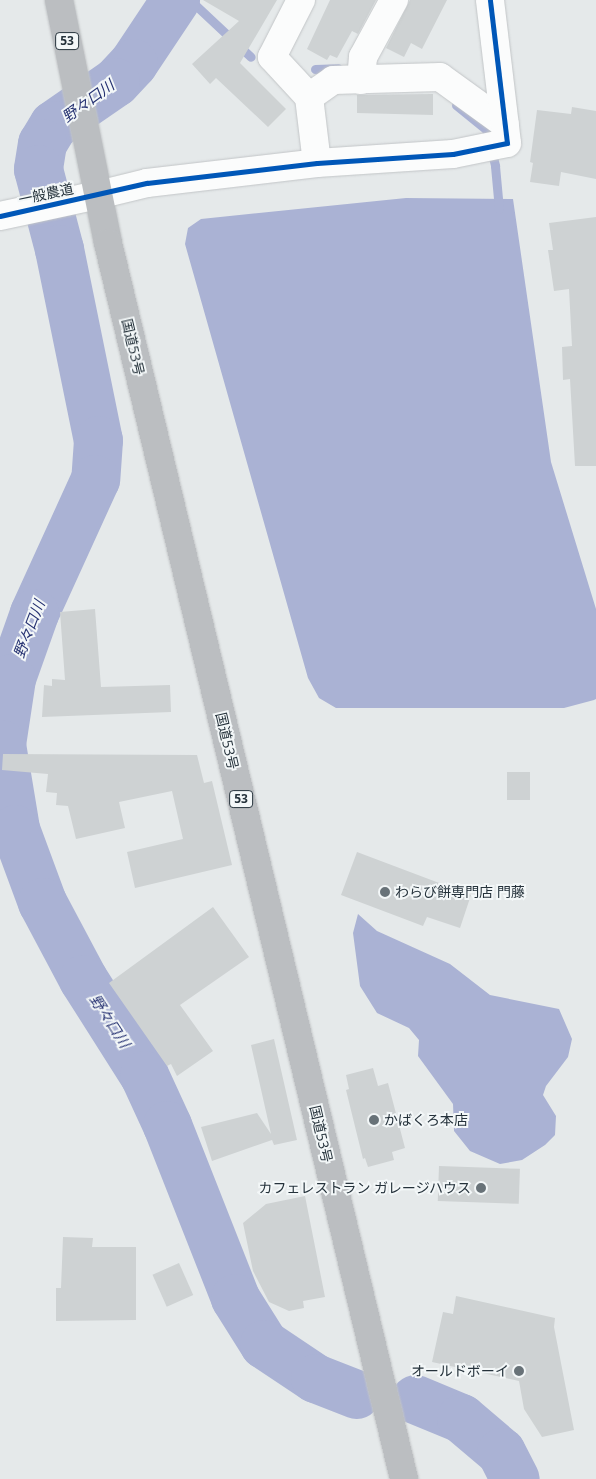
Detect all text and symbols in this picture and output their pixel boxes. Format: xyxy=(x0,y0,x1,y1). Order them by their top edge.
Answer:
road number: 53 xyxy=(54,31,80,50)
water label: 野々口川 xyxy=(58,76,118,126)
street label: 一般農道 xyxy=(17,180,75,208)
street label: 国道53号 xyxy=(118,317,148,377)
water label: 野々口川 xyxy=(10,598,48,660)
street label: 国道53号 xyxy=(212,711,242,771)
road number: 53 xyxy=(228,790,254,809)
place label: わらび餅専門店 門藤 xyxy=(395,884,525,900)
marker: わらび餅専門店 門藤 xyxy=(379,886,391,898)
water label: 野々口川 xyxy=(86,991,134,1051)
street label: 国道53号 xyxy=(306,1104,336,1164)
place label: かばくろ本店 xyxy=(384,1112,468,1128)
marker: かばくろ本店 xyxy=(368,1114,380,1126)
place label: カフェレストラン ガレージハウス xyxy=(257,1180,471,1196)
marker: カフェレストラン ガレージハウス xyxy=(475,1182,487,1194)
place label: オールドボーイ xyxy=(411,1363,509,1379)
marker: オールドボーイ xyxy=(513,1365,525,1377)

